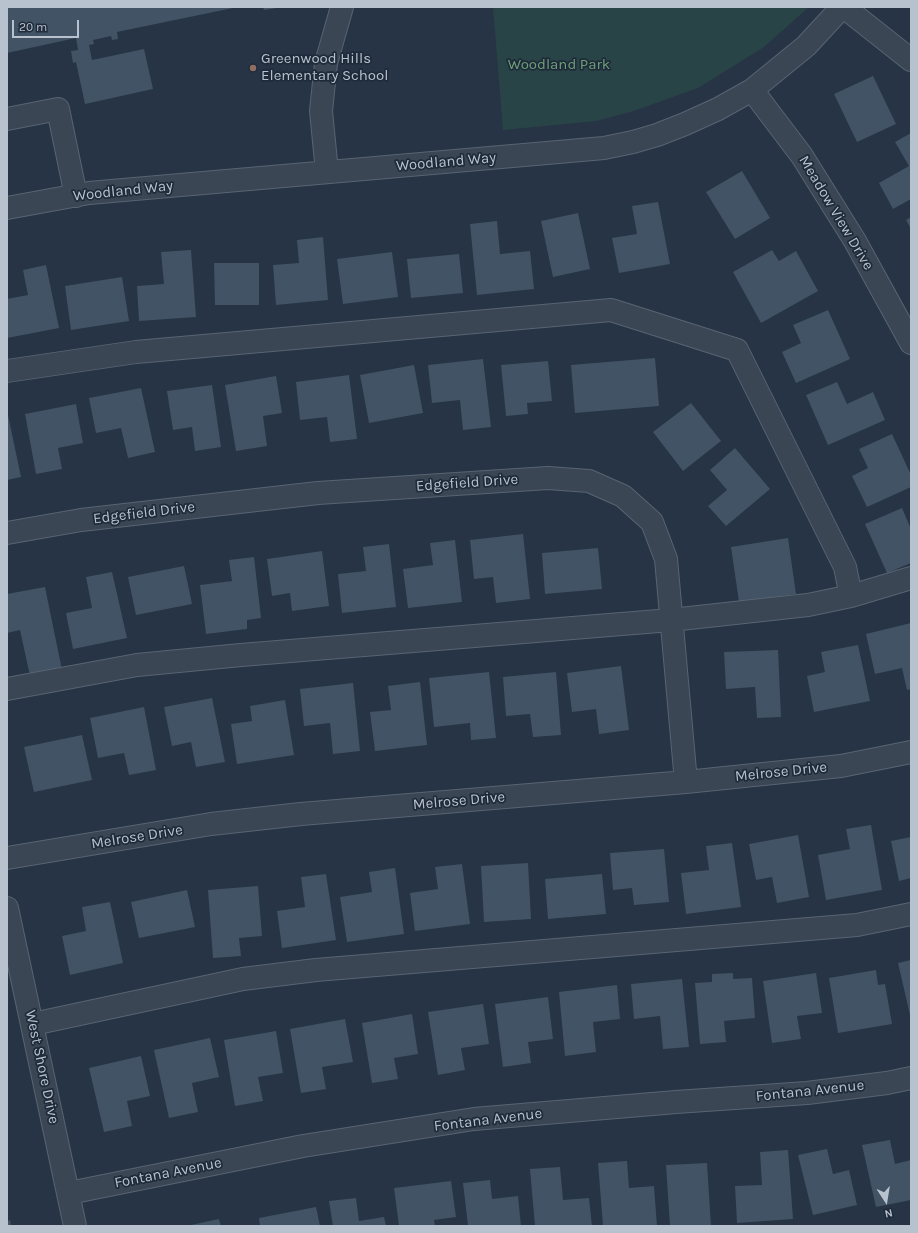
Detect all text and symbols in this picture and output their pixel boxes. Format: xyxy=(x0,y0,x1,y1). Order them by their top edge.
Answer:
scale bar xyxy=(14,12,81,38)
text: 20 m xyxy=(19,20,47,34)
place label: Greenwood Hills Elementary School xyxy=(261,50,388,85)
park label: Woodland Park xyxy=(508,56,610,74)
marker: Greenwood Hills Elementary School xyxy=(248,63,258,73)
street label: Woodland Way xyxy=(395,149,497,175)
street label: Meadow View Drive xyxy=(795,153,877,273)
street label: Woodland Way xyxy=(72,177,174,205)
street label: Edgefield Drive xyxy=(415,470,519,496)
street label: Edgefield Drive xyxy=(92,498,196,528)
street label: Melrose Drive xyxy=(734,758,828,786)
street label: Melrose Drive xyxy=(412,788,506,814)
street label: Melrose Drive xyxy=(90,821,184,853)
street label: West Shore Drive xyxy=(21,1009,63,1125)
street label: Fontana Avenue xyxy=(755,1076,865,1106)
street label: Fontana Avenue xyxy=(433,1104,543,1136)
street label: Fontana Avenue xyxy=(113,1154,223,1192)
north arrow xyxy=(866,1181,906,1221)
text: N xyxy=(883,1206,894,1220)

